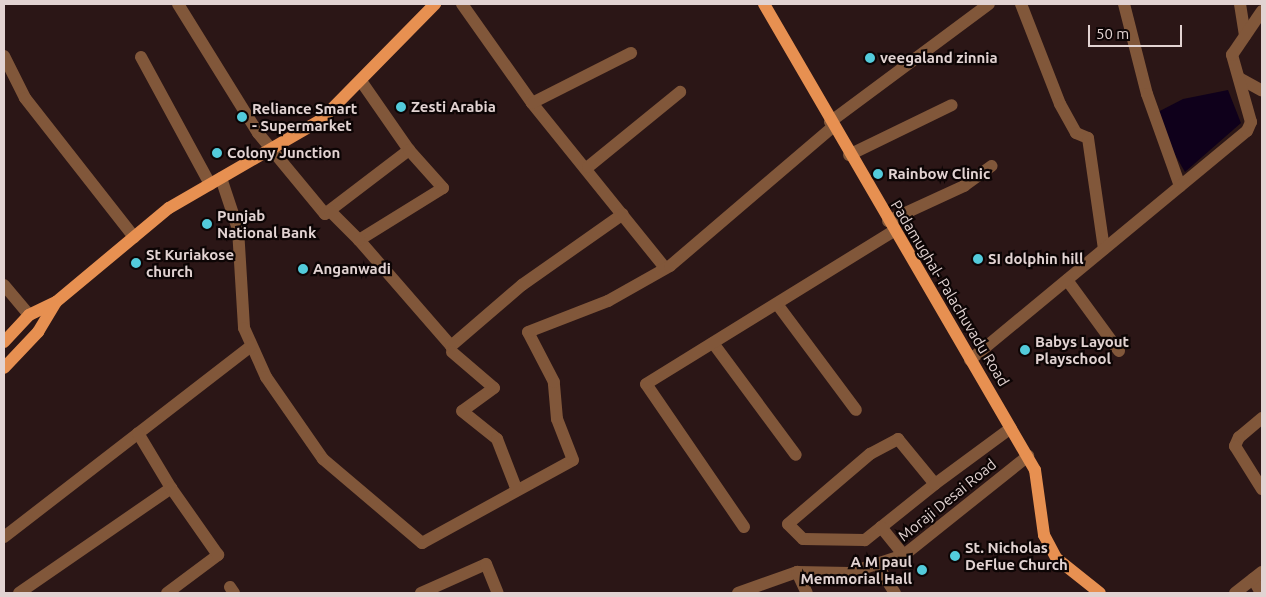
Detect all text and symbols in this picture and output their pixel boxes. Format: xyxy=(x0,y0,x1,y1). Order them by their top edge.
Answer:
scale bar xyxy=(1091,15,1185,47)
text: 50 m xyxy=(1096,25,1129,42)
place label: veegaland zinnia xyxy=(880,49,998,67)
marker: veegaland zinnia xyxy=(864,52,876,64)
place label: Zesti Arabia xyxy=(411,98,496,116)
place label: Reliance Smart - Supermarket xyxy=(252,99,357,134)
marker: Zesti Arabia xyxy=(395,101,407,113)
marker: Reliance Smart - Supermarket xyxy=(236,111,248,123)
place label: Colony Junction xyxy=(227,144,340,162)
marker: Colony Junction xyxy=(211,147,223,159)
place label: Rainbow Clinic xyxy=(888,165,990,183)
marker: Rainbow Clinic xyxy=(872,168,884,180)
street label: Padamughal- Palachuvadu Road xyxy=(887,197,1013,389)
place label: Punjab National Bank xyxy=(217,206,316,241)
marker: Punjab National Bank xyxy=(201,218,213,230)
place label: St Kuriakose church xyxy=(146,245,234,280)
place label: SI dolphin hill xyxy=(988,250,1083,268)
marker: SI dolphin hill xyxy=(972,253,984,265)
marker: St Kuriakose church xyxy=(130,257,142,269)
place label: Anganwadi xyxy=(313,260,391,278)
marker: Anganwadi xyxy=(297,263,309,275)
place label: Babys Layout Playschool xyxy=(1035,332,1129,367)
marker: Babys Layout Playschool xyxy=(1019,344,1031,356)
street label: Moraji Desai Road xyxy=(894,455,1000,545)
place label: St. Nicholas DeFlue Church xyxy=(965,538,1068,573)
marker: St. Nicholas DeFlue Church xyxy=(949,550,961,562)
place label: A M paul Memmorial Hall xyxy=(800,552,912,587)
marker: A M paul Memmorial Hall xyxy=(916,564,928,576)

